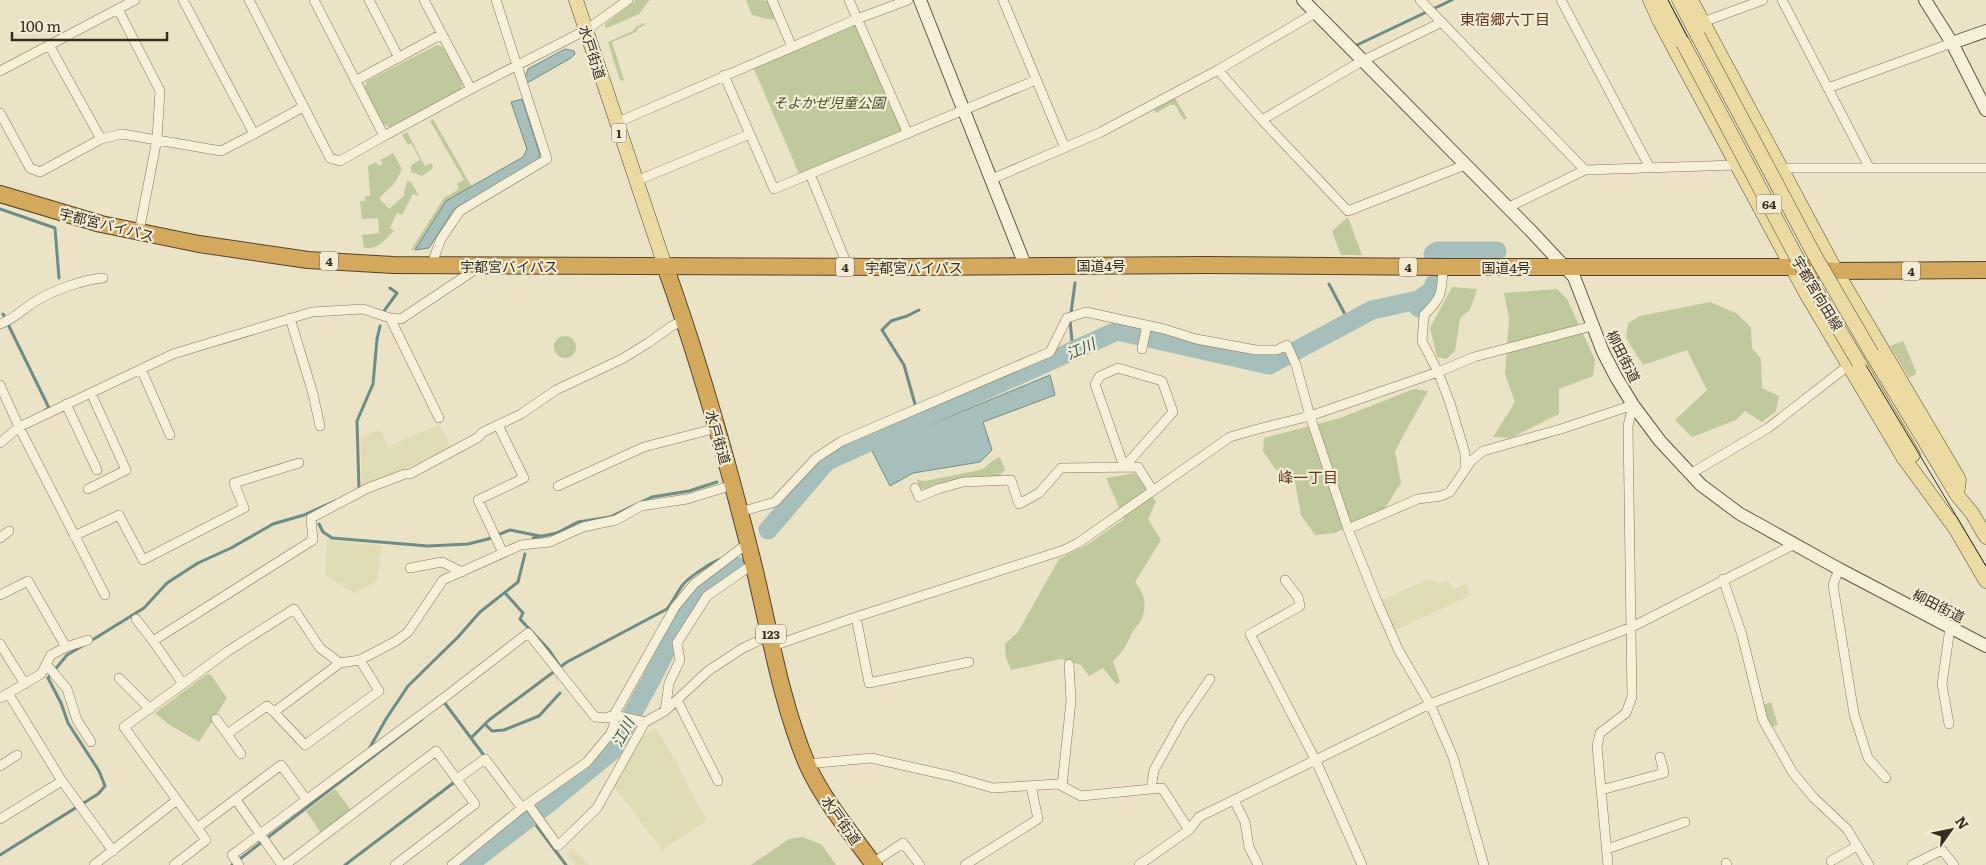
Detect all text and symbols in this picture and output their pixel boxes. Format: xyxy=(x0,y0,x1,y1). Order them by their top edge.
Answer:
district label: 東宿郷六丁目 xyxy=(1460,7,1550,30)
scale bar xyxy=(12,10,168,42)
text: 100 m xyxy=(20,14,61,37)
street label: 水戸街道 xyxy=(575,22,611,82)
park label: そよかぜ児童公園 xyxy=(773,92,887,112)
road number: 1 xyxy=(612,124,626,142)
road number: 64 xyxy=(1756,194,1782,213)
street label: 宇都宮バイパス xyxy=(57,202,157,246)
road number: 4 xyxy=(320,252,338,270)
street label: 宇都宮向田線 xyxy=(1788,252,1848,334)
street label: 国道4号 xyxy=(1076,255,1126,275)
street label: 宇都宮バイパス xyxy=(460,256,558,276)
street label: 宇都宮バイパス xyxy=(865,257,963,277)
street label: 国道4号 xyxy=(1481,257,1531,277)
road number: 4 xyxy=(836,258,854,276)
road number: 4 xyxy=(1399,258,1417,276)
road number: 4 xyxy=(1902,262,1920,280)
street label: 柳田街道 xyxy=(1602,327,1646,385)
water label: 江川 xyxy=(1062,331,1100,365)
street label: 水戸街道 xyxy=(702,407,736,467)
district label: 峰一丁目 xyxy=(1278,465,1338,488)
street label: 柳田街道 xyxy=(1910,583,1968,627)
road number: 123 xyxy=(756,624,786,644)
water label: 江川 xyxy=(605,712,640,751)
street label: 水戸街道 xyxy=(818,791,866,849)
north arrow xyxy=(1926,805,1976,855)
text: N xyxy=(1951,812,1974,833)

